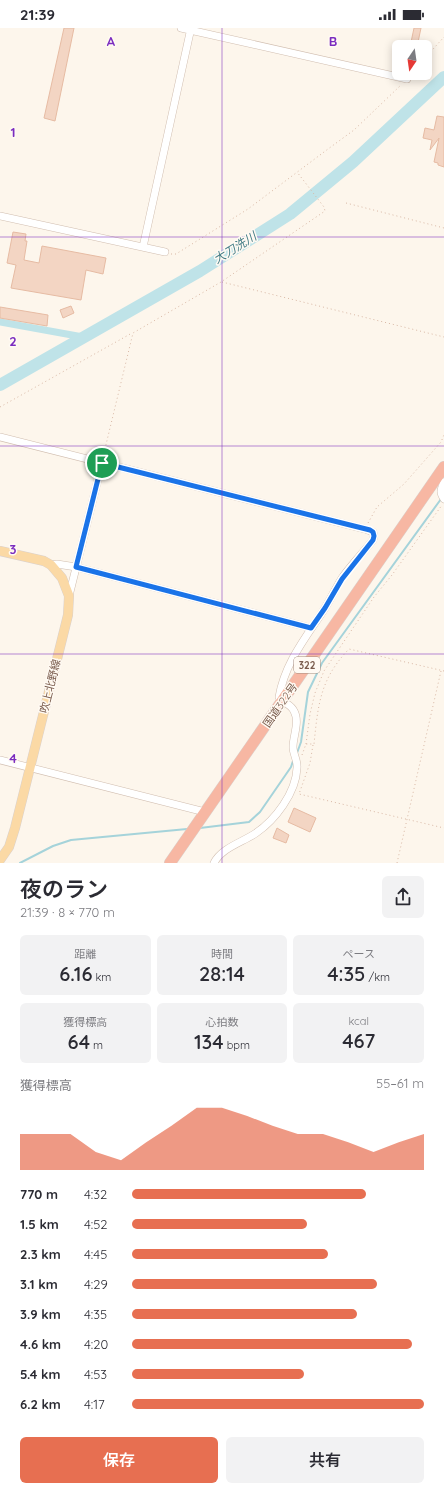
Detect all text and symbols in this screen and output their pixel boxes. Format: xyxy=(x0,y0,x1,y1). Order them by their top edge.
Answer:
text: 21:39 xyxy=(20,5,55,24)
text: A xyxy=(107,33,116,49)
text: B xyxy=(329,33,337,49)
north arrow xyxy=(392,40,432,80)
map controls xyxy=(392,40,432,80)
text: 1 xyxy=(10,124,16,140)
water label: 大刀洗川 xyxy=(210,227,261,267)
text: 2 xyxy=(9,333,17,349)
pin xyxy=(85,446,119,480)
icon: arrive xyxy=(91,452,113,474)
text: 3 xyxy=(10,541,17,557)
road number: 322 xyxy=(294,657,320,673)
street label: 吹上北野線 xyxy=(37,658,63,714)
street label: 国道322号 xyxy=(260,680,300,730)
text: 4 xyxy=(9,750,17,766)
text: 夜のラン xyxy=(20,875,108,903)
button: share xyxy=(382,876,424,918)
text: 21:39 · 8 × 770 m xyxy=(20,904,115,920)
text: 距離 xyxy=(74,947,96,961)
text: 時間 xyxy=(211,947,233,961)
text: ペース xyxy=(342,947,375,961)
text: 6.16 xyxy=(59,961,92,986)
text: 28:14 xyxy=(199,961,245,986)
text: 4:35 xyxy=(327,961,365,986)
text: km xyxy=(92,970,111,984)
text: /km xyxy=(365,970,390,984)
text: kcal xyxy=(348,1014,369,1028)
text: 獲得標高 xyxy=(63,1015,107,1029)
text: 心拍数 xyxy=(205,1015,238,1029)
text: 467 xyxy=(342,1028,375,1053)
text: 64 xyxy=(68,1029,90,1054)
text: 134 xyxy=(194,1029,224,1054)
text: m xyxy=(90,1038,103,1052)
text: bpm xyxy=(224,1038,250,1052)
text: 55–61 m xyxy=(376,1075,424,1091)
text: 獲得標高 xyxy=(20,1077,72,1093)
text: 770 m xyxy=(20,1186,58,1202)
text: 4:32 xyxy=(84,1186,107,1202)
text: 1.5 km xyxy=(20,1216,59,1232)
text: 4:52 xyxy=(84,1216,108,1232)
text: 2.3 km xyxy=(20,1246,61,1262)
text: 4:45 xyxy=(84,1246,107,1262)
text: 3.1 km xyxy=(20,1276,58,1292)
text: 4:29 xyxy=(84,1276,108,1292)
text: 3.9 km xyxy=(20,1306,61,1322)
text: 4:35 xyxy=(84,1306,107,1322)
text: 4.6 km xyxy=(20,1336,61,1352)
text: 4:20 xyxy=(84,1336,108,1352)
text: 5.4 km xyxy=(20,1366,60,1382)
text: 4:53 xyxy=(84,1366,107,1382)
text: 6.2 km xyxy=(20,1396,61,1412)
text: 4:17 xyxy=(84,1396,105,1412)
button: 保存 xyxy=(20,1437,218,1483)
button: 共有 xyxy=(226,1437,424,1483)

